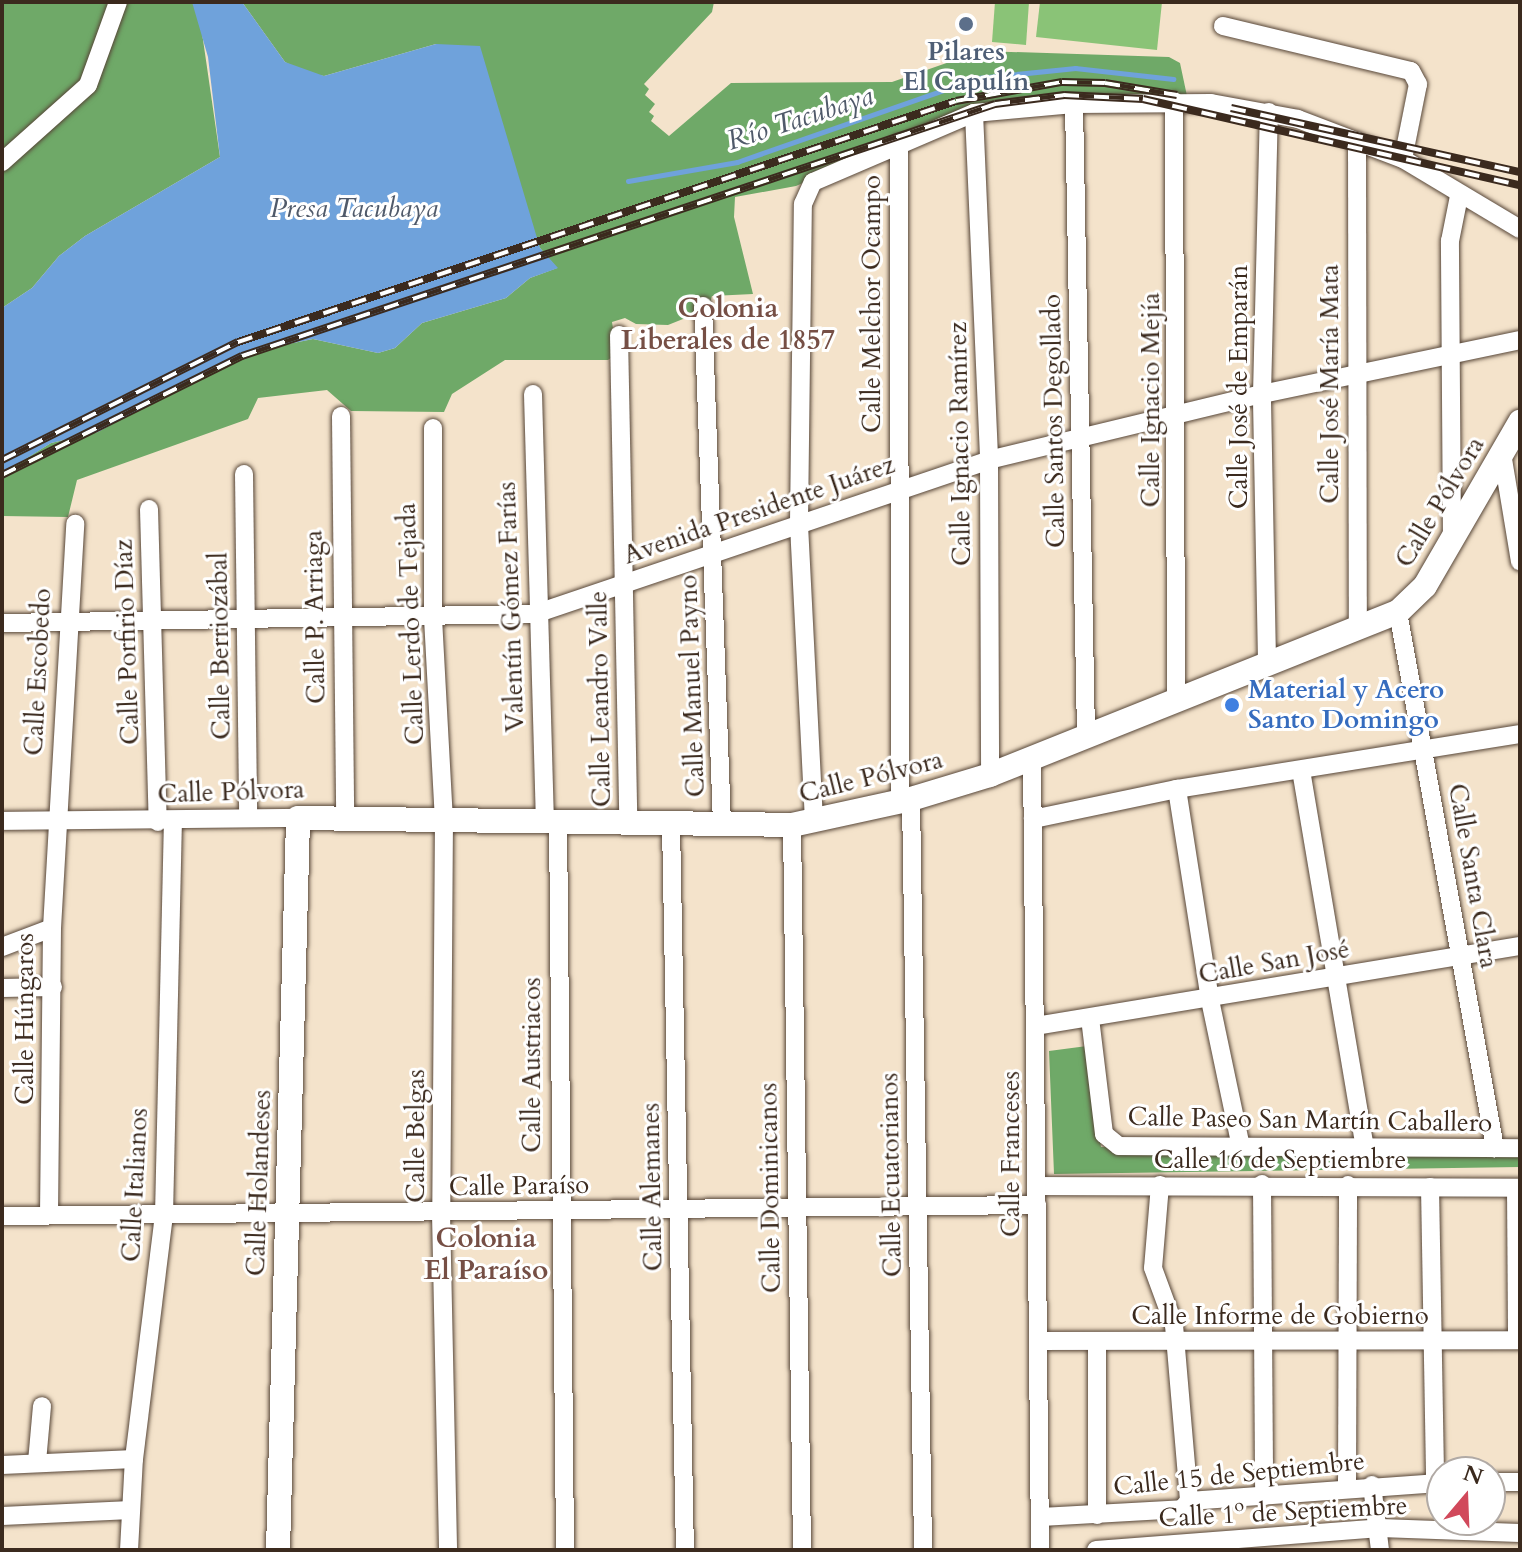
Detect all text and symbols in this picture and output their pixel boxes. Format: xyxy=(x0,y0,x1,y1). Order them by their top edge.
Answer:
marker: Pilares El Capulín xyxy=(957,15,975,33)
place label: Pilares El Capulín xyxy=(903,36,1029,98)
water label: Río Tacubaya xyxy=(723,79,877,157)
street label: Calle Melchor Ocampo xyxy=(856,175,888,433)
water label: Presa Tacubaya xyxy=(270,191,438,225)
street label: Calle José María Mata xyxy=(1314,264,1346,504)
street label: Calle José de Emparán xyxy=(1223,265,1255,509)
district label: Colonia Liberales de 1857 xyxy=(621,291,835,357)
street label: Calle Ignacio Mejía xyxy=(1135,293,1167,507)
street label: Calle Santos Degollado xyxy=(1036,294,1072,548)
street label: Calle Ignacio Ramírez xyxy=(942,322,978,566)
street label: Calle Pólvora xyxy=(1389,431,1491,573)
street label: Avenida Presidente Juárez xyxy=(619,449,899,571)
street label: Valentín Gómez Farías xyxy=(491,481,531,733)
street label: Calle Lerdo de Tejada xyxy=(391,502,431,746)
street label: Calle P. Arriaga xyxy=(298,530,332,704)
street label: Calle Porfirio Díaz xyxy=(108,539,146,745)
street label: Calle Berriozábal xyxy=(203,552,237,740)
street label: Calle Manuel Payno xyxy=(673,574,711,798)
street label: Calle Escobedo xyxy=(18,588,58,756)
street label: Calle Leandro Valle xyxy=(583,591,617,807)
place label: Material y Acero Santo Domingo xyxy=(1248,674,1444,736)
marker: Material y Acero Santo Domingo xyxy=(1223,696,1241,714)
street label: Calle Pólvora xyxy=(796,744,946,810)
street label: Calle Pólvora xyxy=(157,774,305,810)
street label: Calle Santa Clara xyxy=(1441,781,1505,971)
street label: Calle Húngaros xyxy=(9,933,41,1105)
street label: Calle San José xyxy=(1196,933,1352,991)
street label: Calle Austriacos xyxy=(516,977,548,1153)
street label: Calle Belgas xyxy=(400,1069,432,1203)
street label: Calle Franceses xyxy=(995,1071,1027,1237)
street label: Calle Ecuatorianos xyxy=(874,1073,908,1277)
street label: Calle Dominicanos xyxy=(753,1083,787,1293)
street label: Calle Holandeses xyxy=(240,1089,278,1277)
street label: Calle Paseo San Martín Caballero xyxy=(1127,1101,1493,1139)
street label: Calle Alemanes xyxy=(635,1102,669,1272)
street label: Calle Italianos xyxy=(115,1107,155,1263)
street label: Calle 16 de Septiembre xyxy=(1154,1144,1406,1176)
street label: Calle Paraíso xyxy=(448,1169,590,1203)
district label: Colonia El Paraíso xyxy=(424,1221,548,1287)
street label: Calle Informe de Gobierno xyxy=(1131,1300,1429,1332)
street label: Calle 15 de Septiembre xyxy=(1112,1445,1366,1503)
north arrow xyxy=(1426,1456,1506,1536)
text: N xyxy=(1459,1458,1487,1492)
street label: Calle 1º de Septiembre xyxy=(1158,1490,1408,1534)

